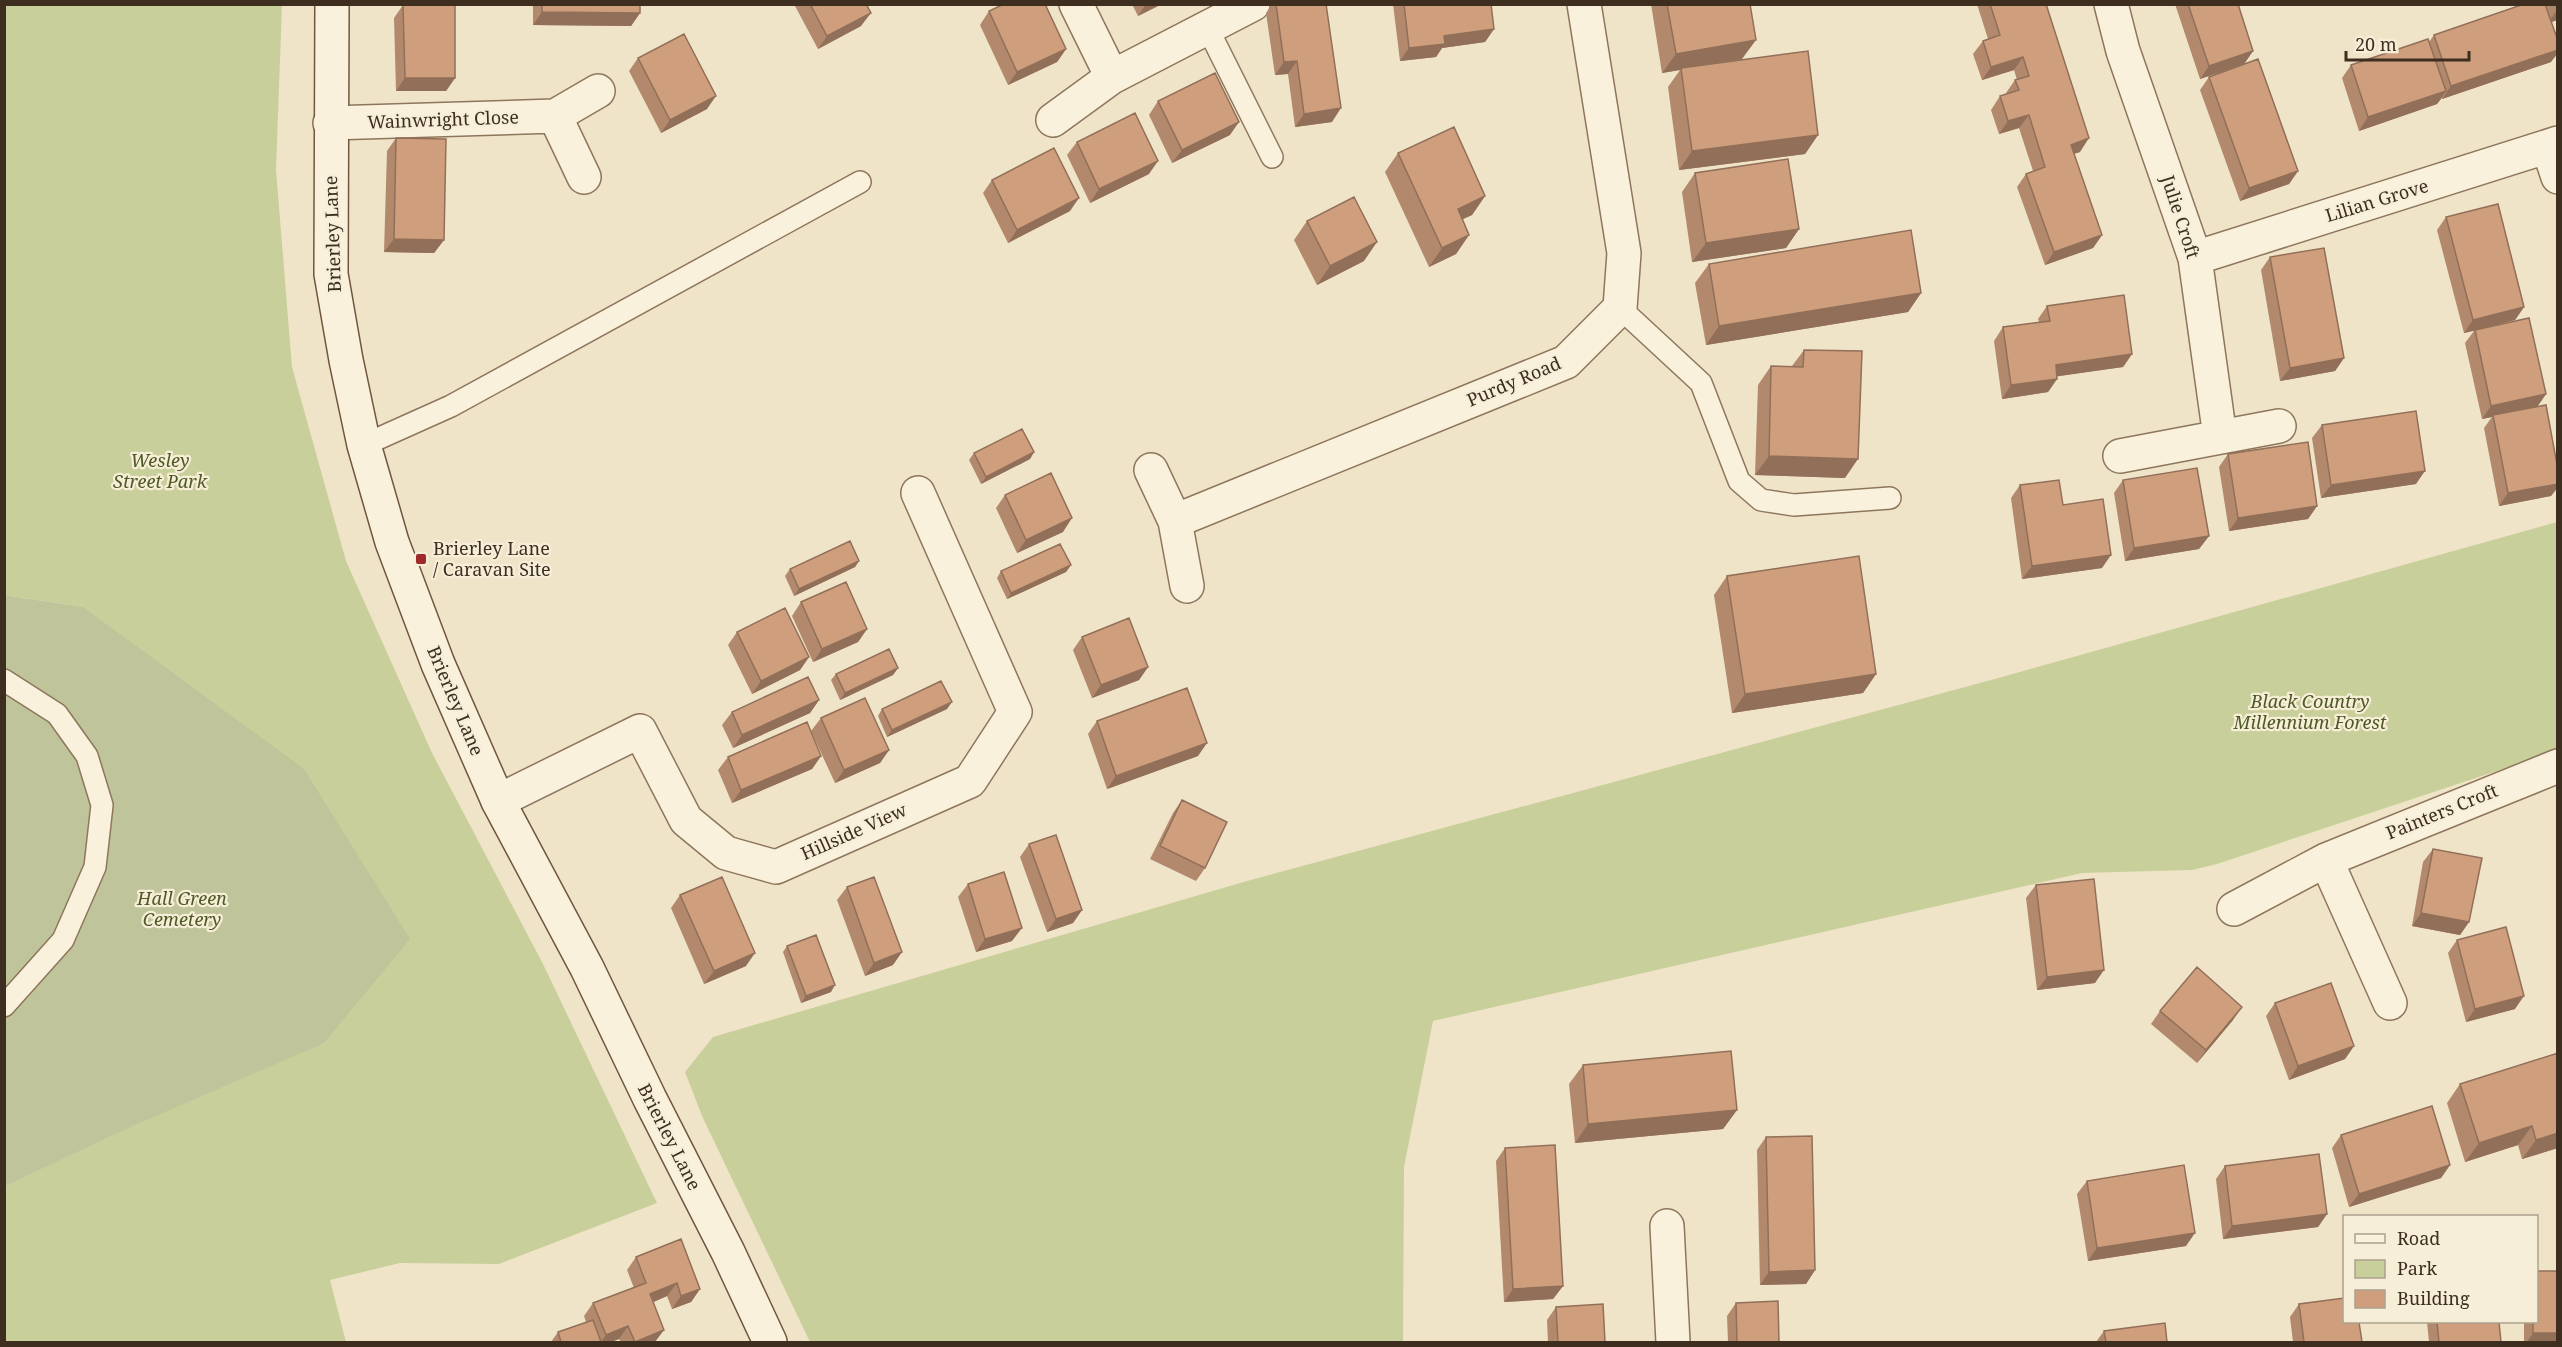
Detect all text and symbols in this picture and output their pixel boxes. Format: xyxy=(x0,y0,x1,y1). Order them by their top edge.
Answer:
scale bar xyxy=(2346,24,2469,62)
text: 20 m xyxy=(2355,32,2397,56)
street label: Wainwright Close xyxy=(367,104,519,134)
street label: Julie Croft xyxy=(2156,171,2206,261)
street label: Lilian Grove xyxy=(2322,173,2431,227)
street label: Brierley Lane xyxy=(318,175,346,293)
street label: Purdy Road xyxy=(1463,350,1564,412)
park label: Wesley Street Park xyxy=(113,448,208,493)
place label: Brierley Lane / Caravan Site xyxy=(433,536,551,581)
marker: Brierley Lane / Caravan Site xyxy=(414,552,428,566)
street label: Brierley Lane xyxy=(422,642,490,759)
park label: Black Country Millennium Forest xyxy=(2233,689,2387,734)
street label: Painters Croft xyxy=(2382,778,2501,844)
street label: Hillside View xyxy=(797,797,911,865)
park label: Hall Green Cemetery xyxy=(136,886,227,931)
street label: Brierley Lane xyxy=(633,1079,707,1194)
legend xyxy=(2343,1215,2538,1323)
text: Road xyxy=(2397,1226,2440,1250)
text: Park xyxy=(2397,1256,2437,1280)
text: Building xyxy=(2397,1286,2470,1310)

